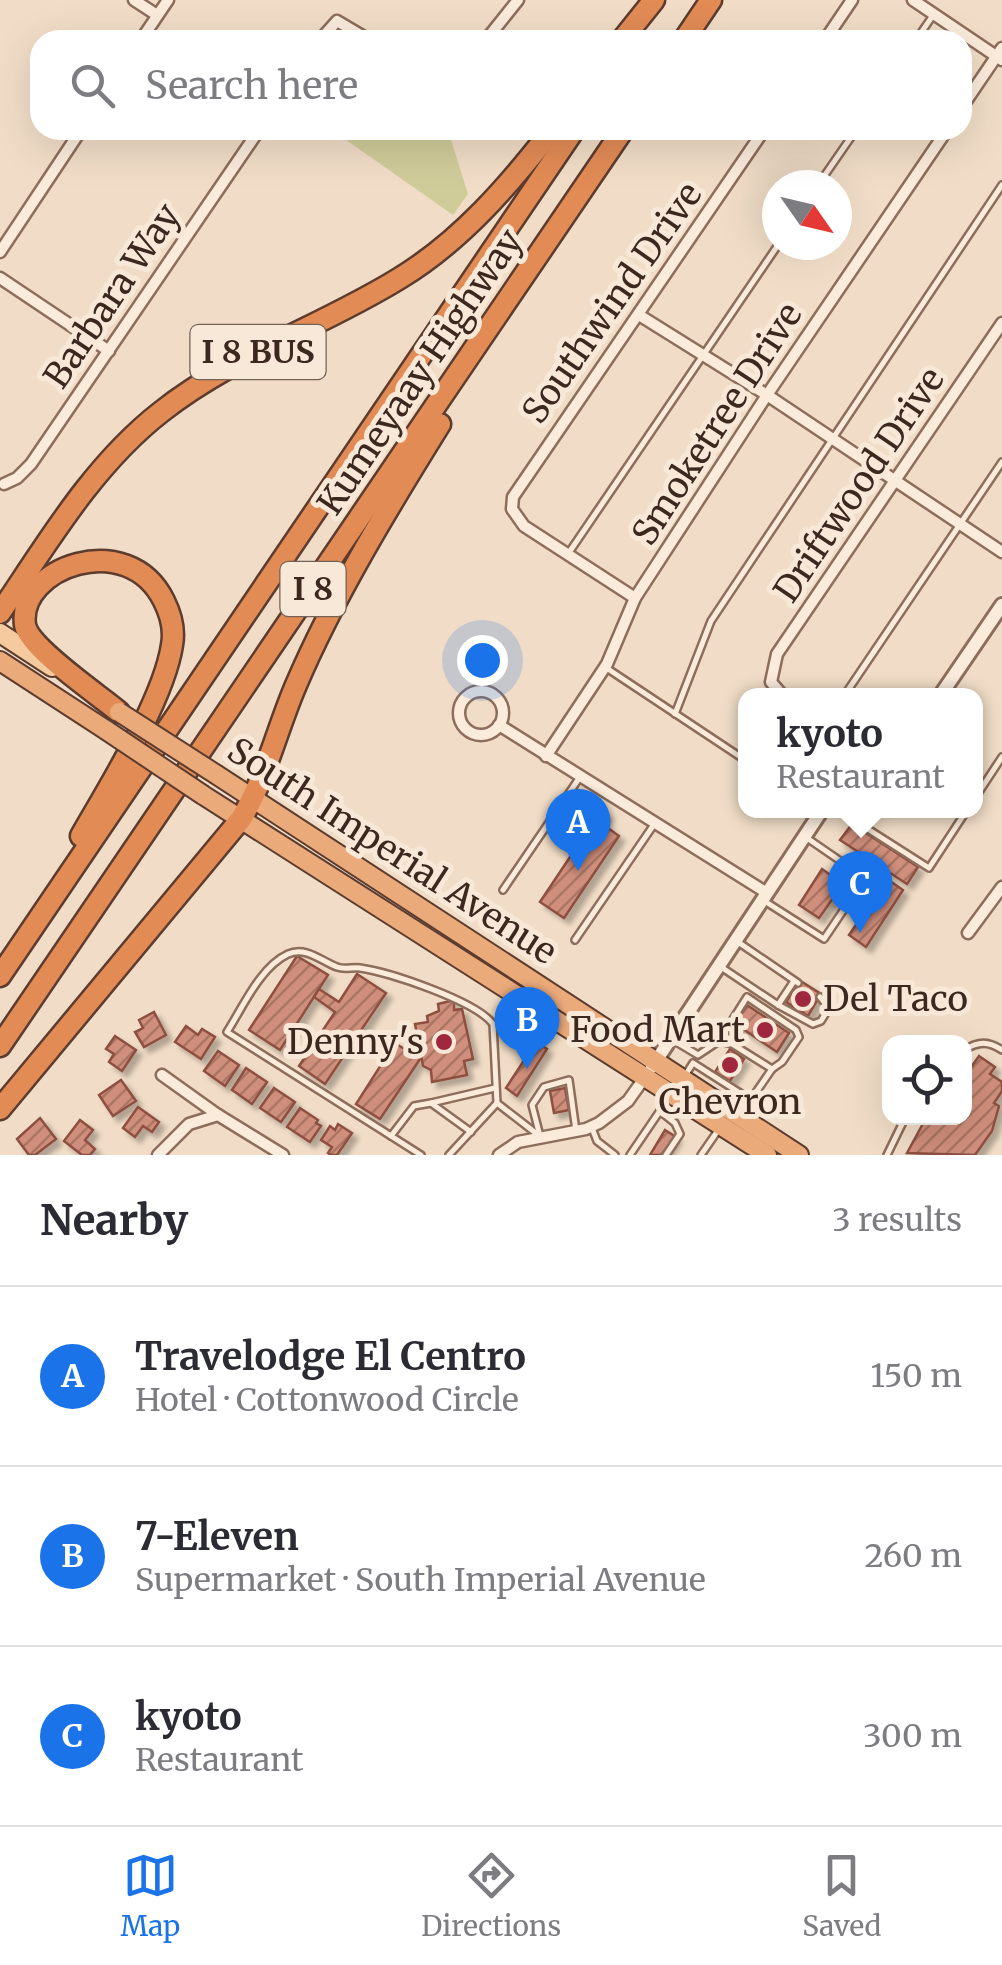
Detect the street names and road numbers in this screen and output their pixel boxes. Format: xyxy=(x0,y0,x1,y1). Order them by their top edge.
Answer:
street label: Southwind Drive xyxy=(513,174,711,432)
street label: Barbara Way xyxy=(34,195,190,397)
street label: Kumeyaay Highway xyxy=(308,220,532,523)
street label: Smoketree Drive xyxy=(622,295,812,553)
road number: I 8 BUS xyxy=(190,325,326,379)
street label: Driftwood Drive xyxy=(764,359,954,611)
road number: I 8 xyxy=(280,562,346,616)
street label: South Imperial Avenue xyxy=(219,728,565,974)

